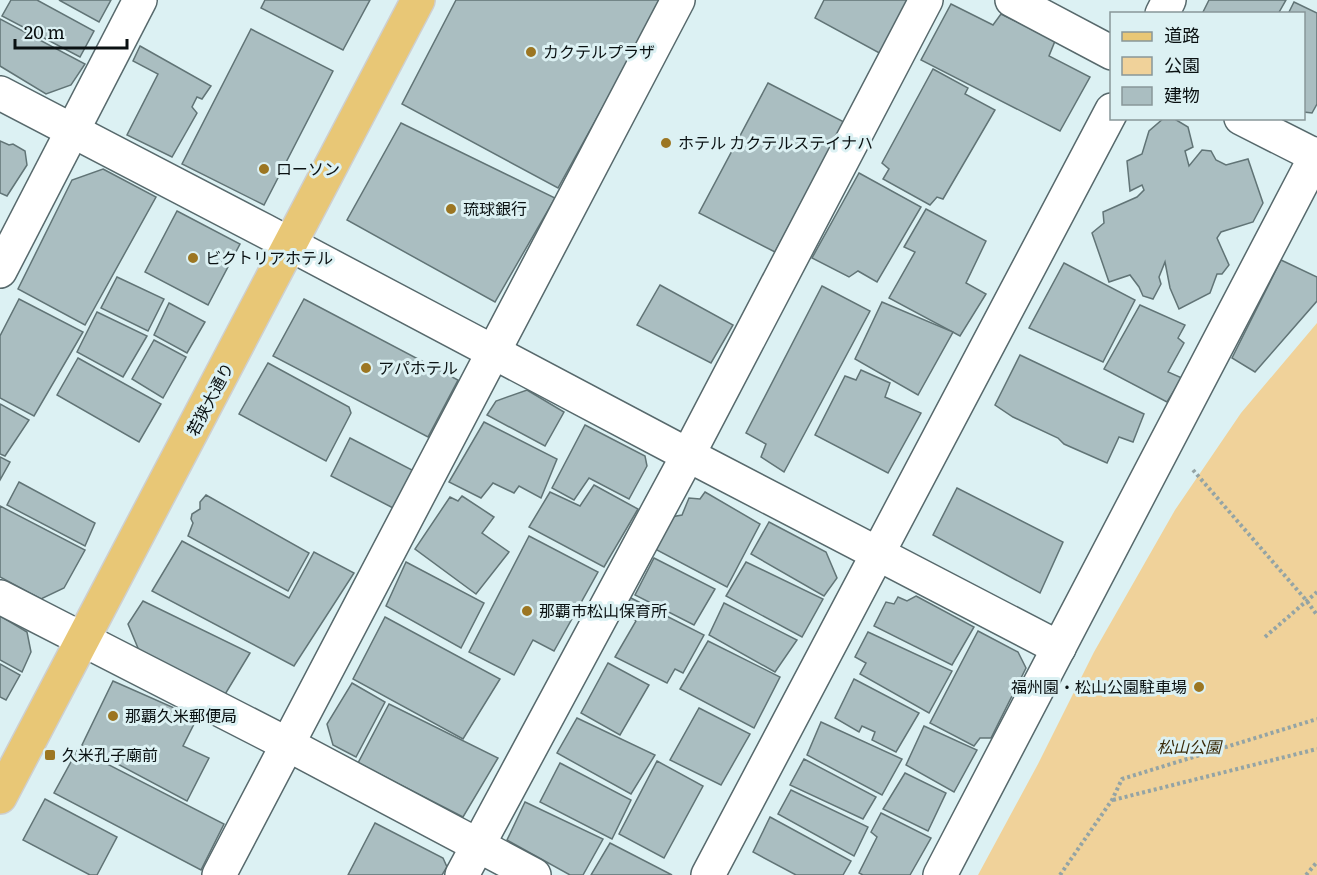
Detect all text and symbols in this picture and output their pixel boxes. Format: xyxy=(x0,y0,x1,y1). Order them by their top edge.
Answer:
scale bar xyxy=(15,12,128,50)
legend xyxy=(1110,12,1305,120)
text: 20 m xyxy=(24,18,65,45)
text: 道路 xyxy=(1164,21,1200,48)
place label: カクテルプラザ xyxy=(543,39,655,63)
marker: カクテルプラザ xyxy=(524,45,538,59)
text: 公園 xyxy=(1164,51,1200,78)
text: 建物 xyxy=(1164,81,1200,108)
place label: ホテル カクテルステイナハ xyxy=(678,130,873,154)
marker: ホテル カクテルステイナハ xyxy=(659,136,673,150)
place label: ローソン xyxy=(276,156,340,180)
marker: ローソン xyxy=(257,162,271,176)
place label: 琉球銀行 xyxy=(463,196,527,220)
marker: 琉球銀行 xyxy=(444,202,458,216)
place label: ビクトリアホテル xyxy=(205,245,333,269)
marker: ビクトリアホテル xyxy=(186,251,200,265)
place label: アパホテル xyxy=(378,355,458,379)
street label: 若狭大通り xyxy=(180,358,238,439)
marker: アパホテル xyxy=(359,361,373,375)
place label: 那覇市松山保育所 xyxy=(539,598,667,622)
marker: 那覇市松山保育所 xyxy=(520,604,534,618)
place label: 福州園・松山公園駐車場 xyxy=(1011,674,1187,698)
marker: 福州園・松山公園駐車場 xyxy=(1192,680,1206,694)
place label: 那覇久米郵便局 xyxy=(125,703,237,727)
marker: 那覇久米郵便局 xyxy=(106,709,120,723)
park label: 松山公園 xyxy=(1157,734,1223,758)
place label: 久米孔子廟前 xyxy=(62,742,158,766)
marker: 久米孔子廟前 xyxy=(43,748,57,762)

